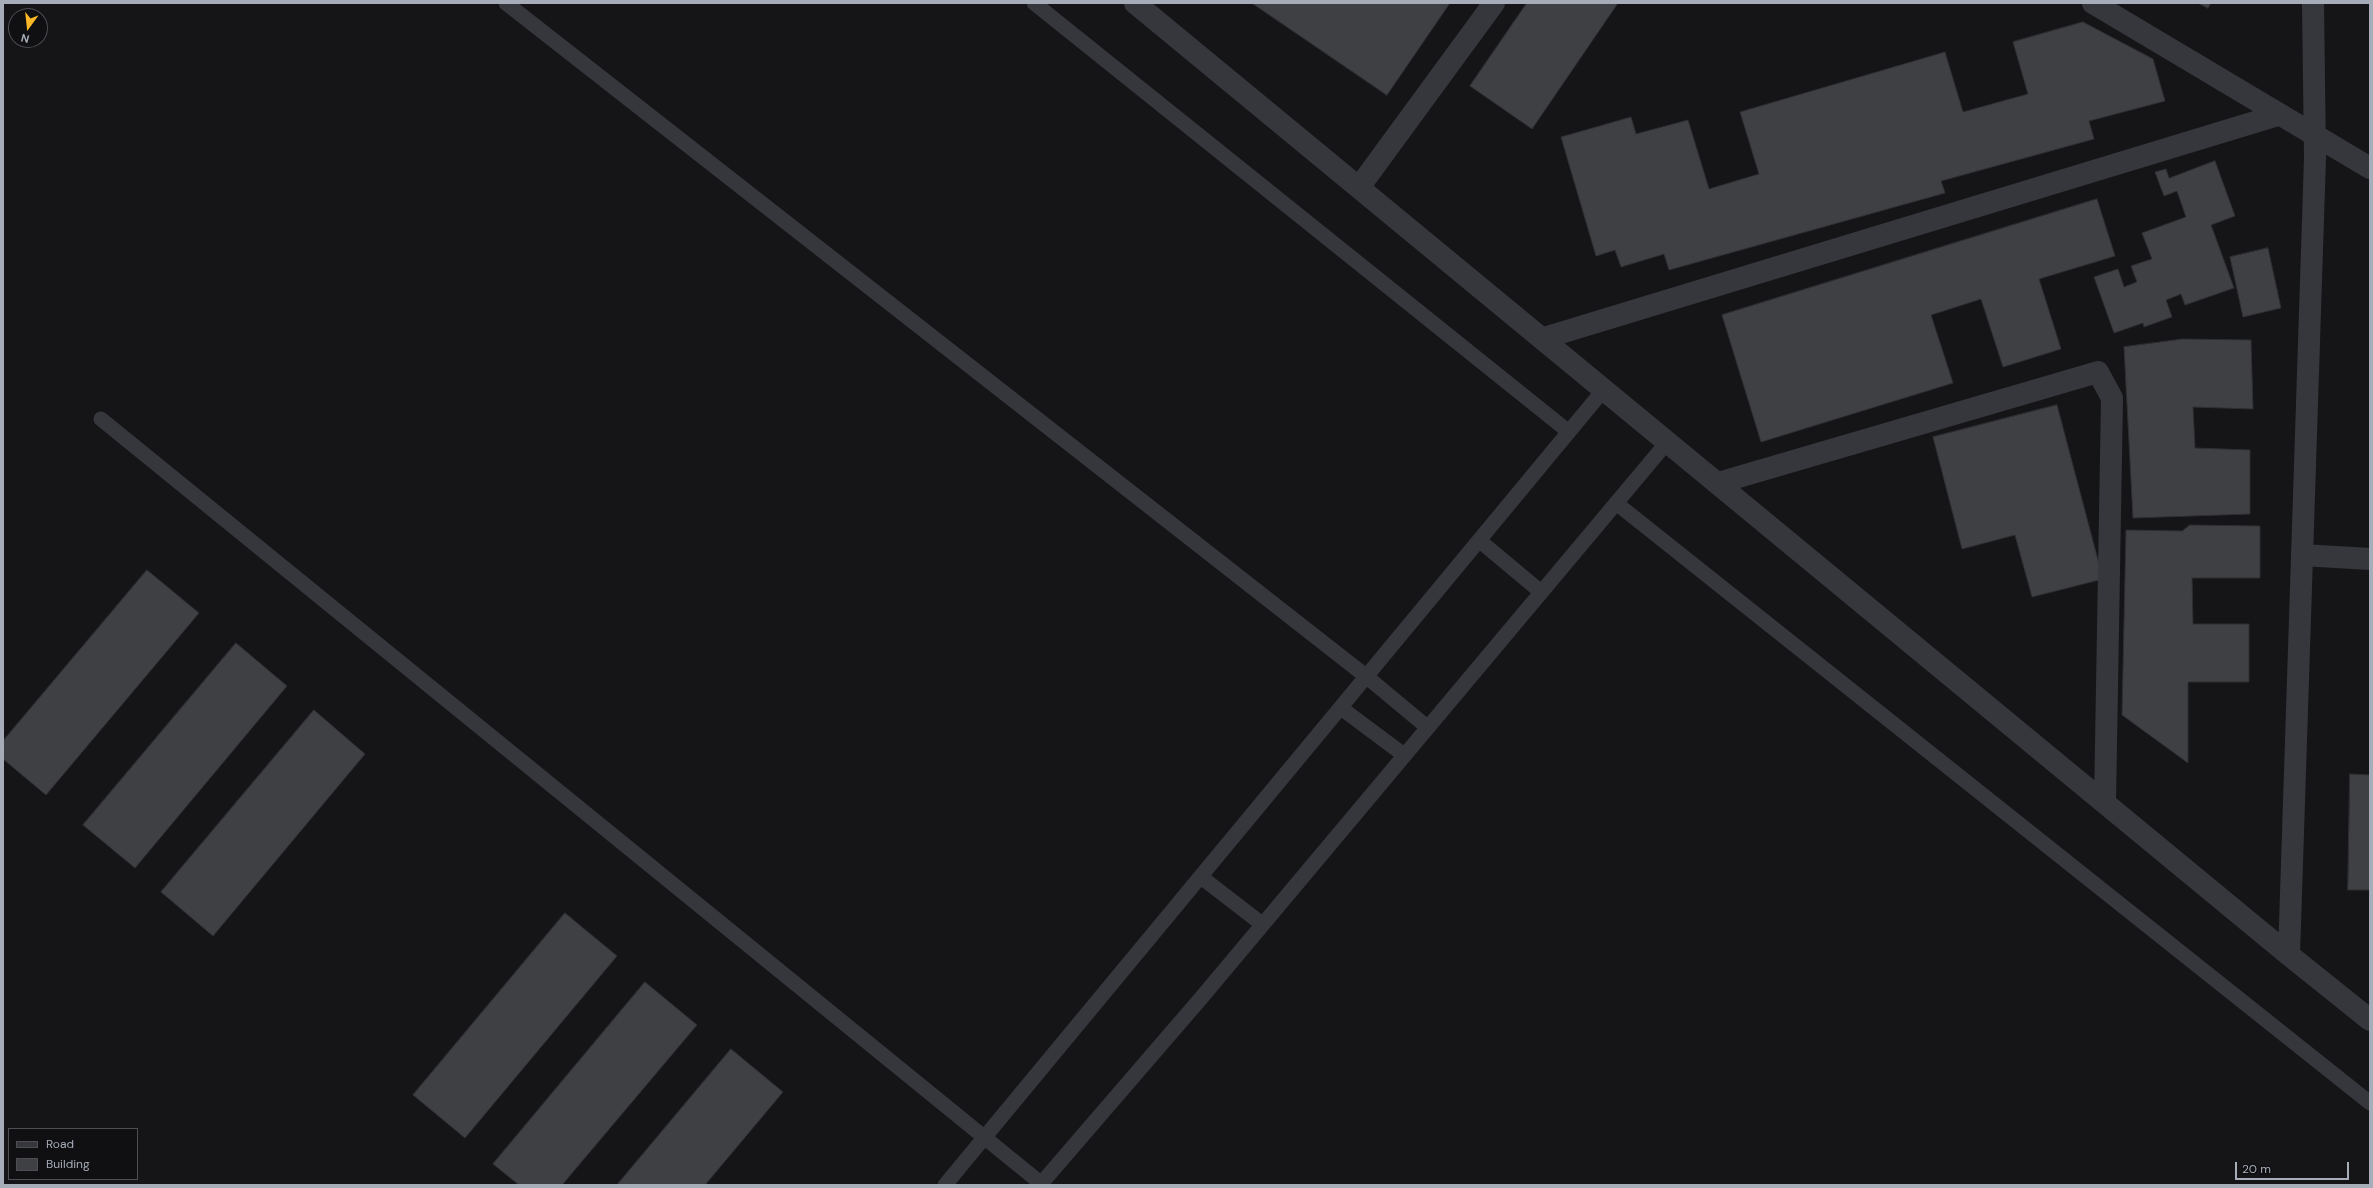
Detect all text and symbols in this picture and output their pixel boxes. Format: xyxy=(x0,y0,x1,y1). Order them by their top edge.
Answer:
north arrow xyxy=(8,8,48,48)
text: N xyxy=(19,31,31,46)
legend xyxy=(8,1128,138,1180)
text: Road xyxy=(46,1136,74,1152)
scale bar xyxy=(2237,1154,2351,1180)
text: Building xyxy=(46,1156,90,1172)
text: 20 m xyxy=(2242,1161,2271,1177)

